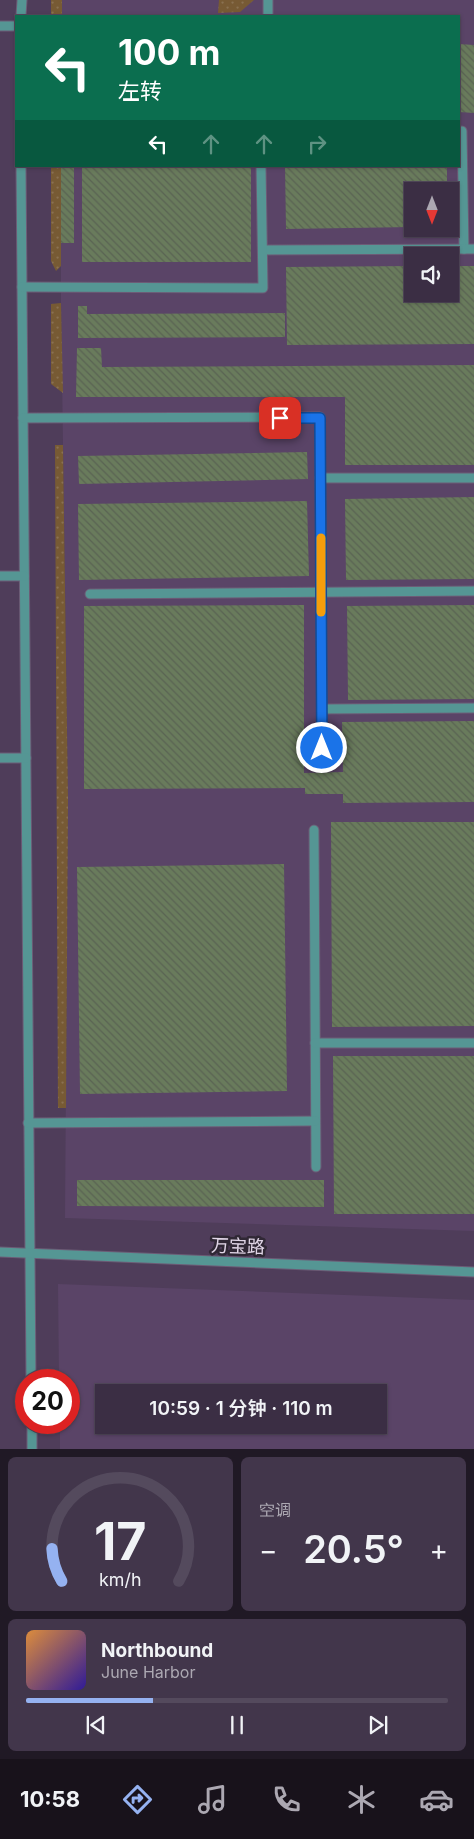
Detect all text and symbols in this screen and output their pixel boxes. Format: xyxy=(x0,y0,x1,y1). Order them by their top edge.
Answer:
text: 100 m xyxy=(118,31,221,73)
icon: left xyxy=(35,35,100,100)
text: 左转 xyxy=(118,78,162,104)
icon: left xyxy=(144,130,172,158)
icon: ahead xyxy=(197,130,225,158)
icon: ahead xyxy=(250,130,278,158)
icon: right xyxy=(303,130,331,158)
north arrow xyxy=(404,182,459,238)
map controls xyxy=(404,182,459,302)
button: sound xyxy=(404,247,459,302)
pin xyxy=(259,397,301,439)
icon: arrive xyxy=(266,404,294,432)
position arrow xyxy=(295,721,347,773)
street label: 万宝路 xyxy=(211,1235,265,1257)
speed limit sign: 20 xyxy=(15,1369,80,1434)
text: 10:59 · 1 分钟 · 110 m xyxy=(149,1397,333,1420)
text: 空调 xyxy=(259,1500,291,1520)
text: 17 xyxy=(94,1510,147,1573)
text: 20.5° xyxy=(303,1526,404,1572)
text: − xyxy=(259,1533,278,1567)
text: + xyxy=(429,1533,448,1567)
text: km/h xyxy=(99,1569,142,1590)
text: Northbound xyxy=(101,1639,213,1662)
text: June Harbor xyxy=(101,1662,195,1682)
icon: previous xyxy=(82,1711,110,1739)
icon: pause xyxy=(223,1711,251,1739)
icon: next xyxy=(364,1711,392,1739)
icon: directions xyxy=(120,1782,155,1817)
icon: music xyxy=(195,1782,230,1817)
icon: phone xyxy=(269,1782,304,1817)
icon: climate xyxy=(344,1782,379,1817)
icon: car xyxy=(419,1782,454,1817)
text: 10:58 xyxy=(20,1786,80,1812)

